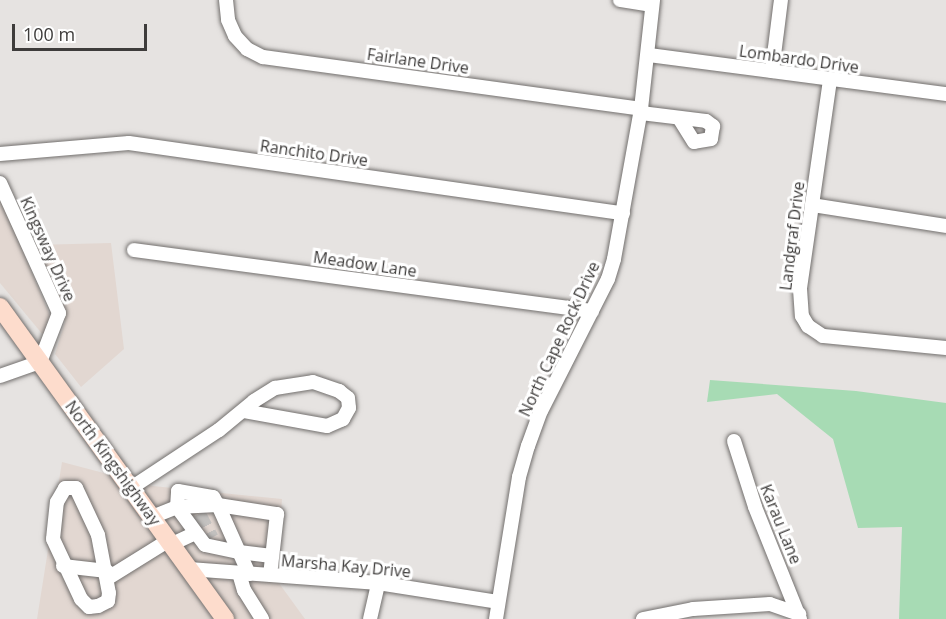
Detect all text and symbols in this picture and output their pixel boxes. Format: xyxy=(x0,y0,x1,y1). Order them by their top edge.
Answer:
scale bar xyxy=(15,12,150,50)
text: 100 m xyxy=(23,22,75,46)
street label: Lombardo Drive xyxy=(738,41,860,77)
street label: Fairlane Drive xyxy=(366,44,470,78)
street label: Ranchito Drive xyxy=(259,136,369,170)
street label: Landgraf Drive xyxy=(776,180,808,292)
street label: Kingsway Drive xyxy=(16,194,80,304)
street label: Meadow Lane xyxy=(312,247,418,281)
street label: North Cape Rock Drive xyxy=(515,259,603,419)
street label: North Kingshighway xyxy=(61,397,165,529)
street label: Karau Lane xyxy=(756,481,806,567)
street label: Marsha Kay Drive xyxy=(280,551,412,581)

